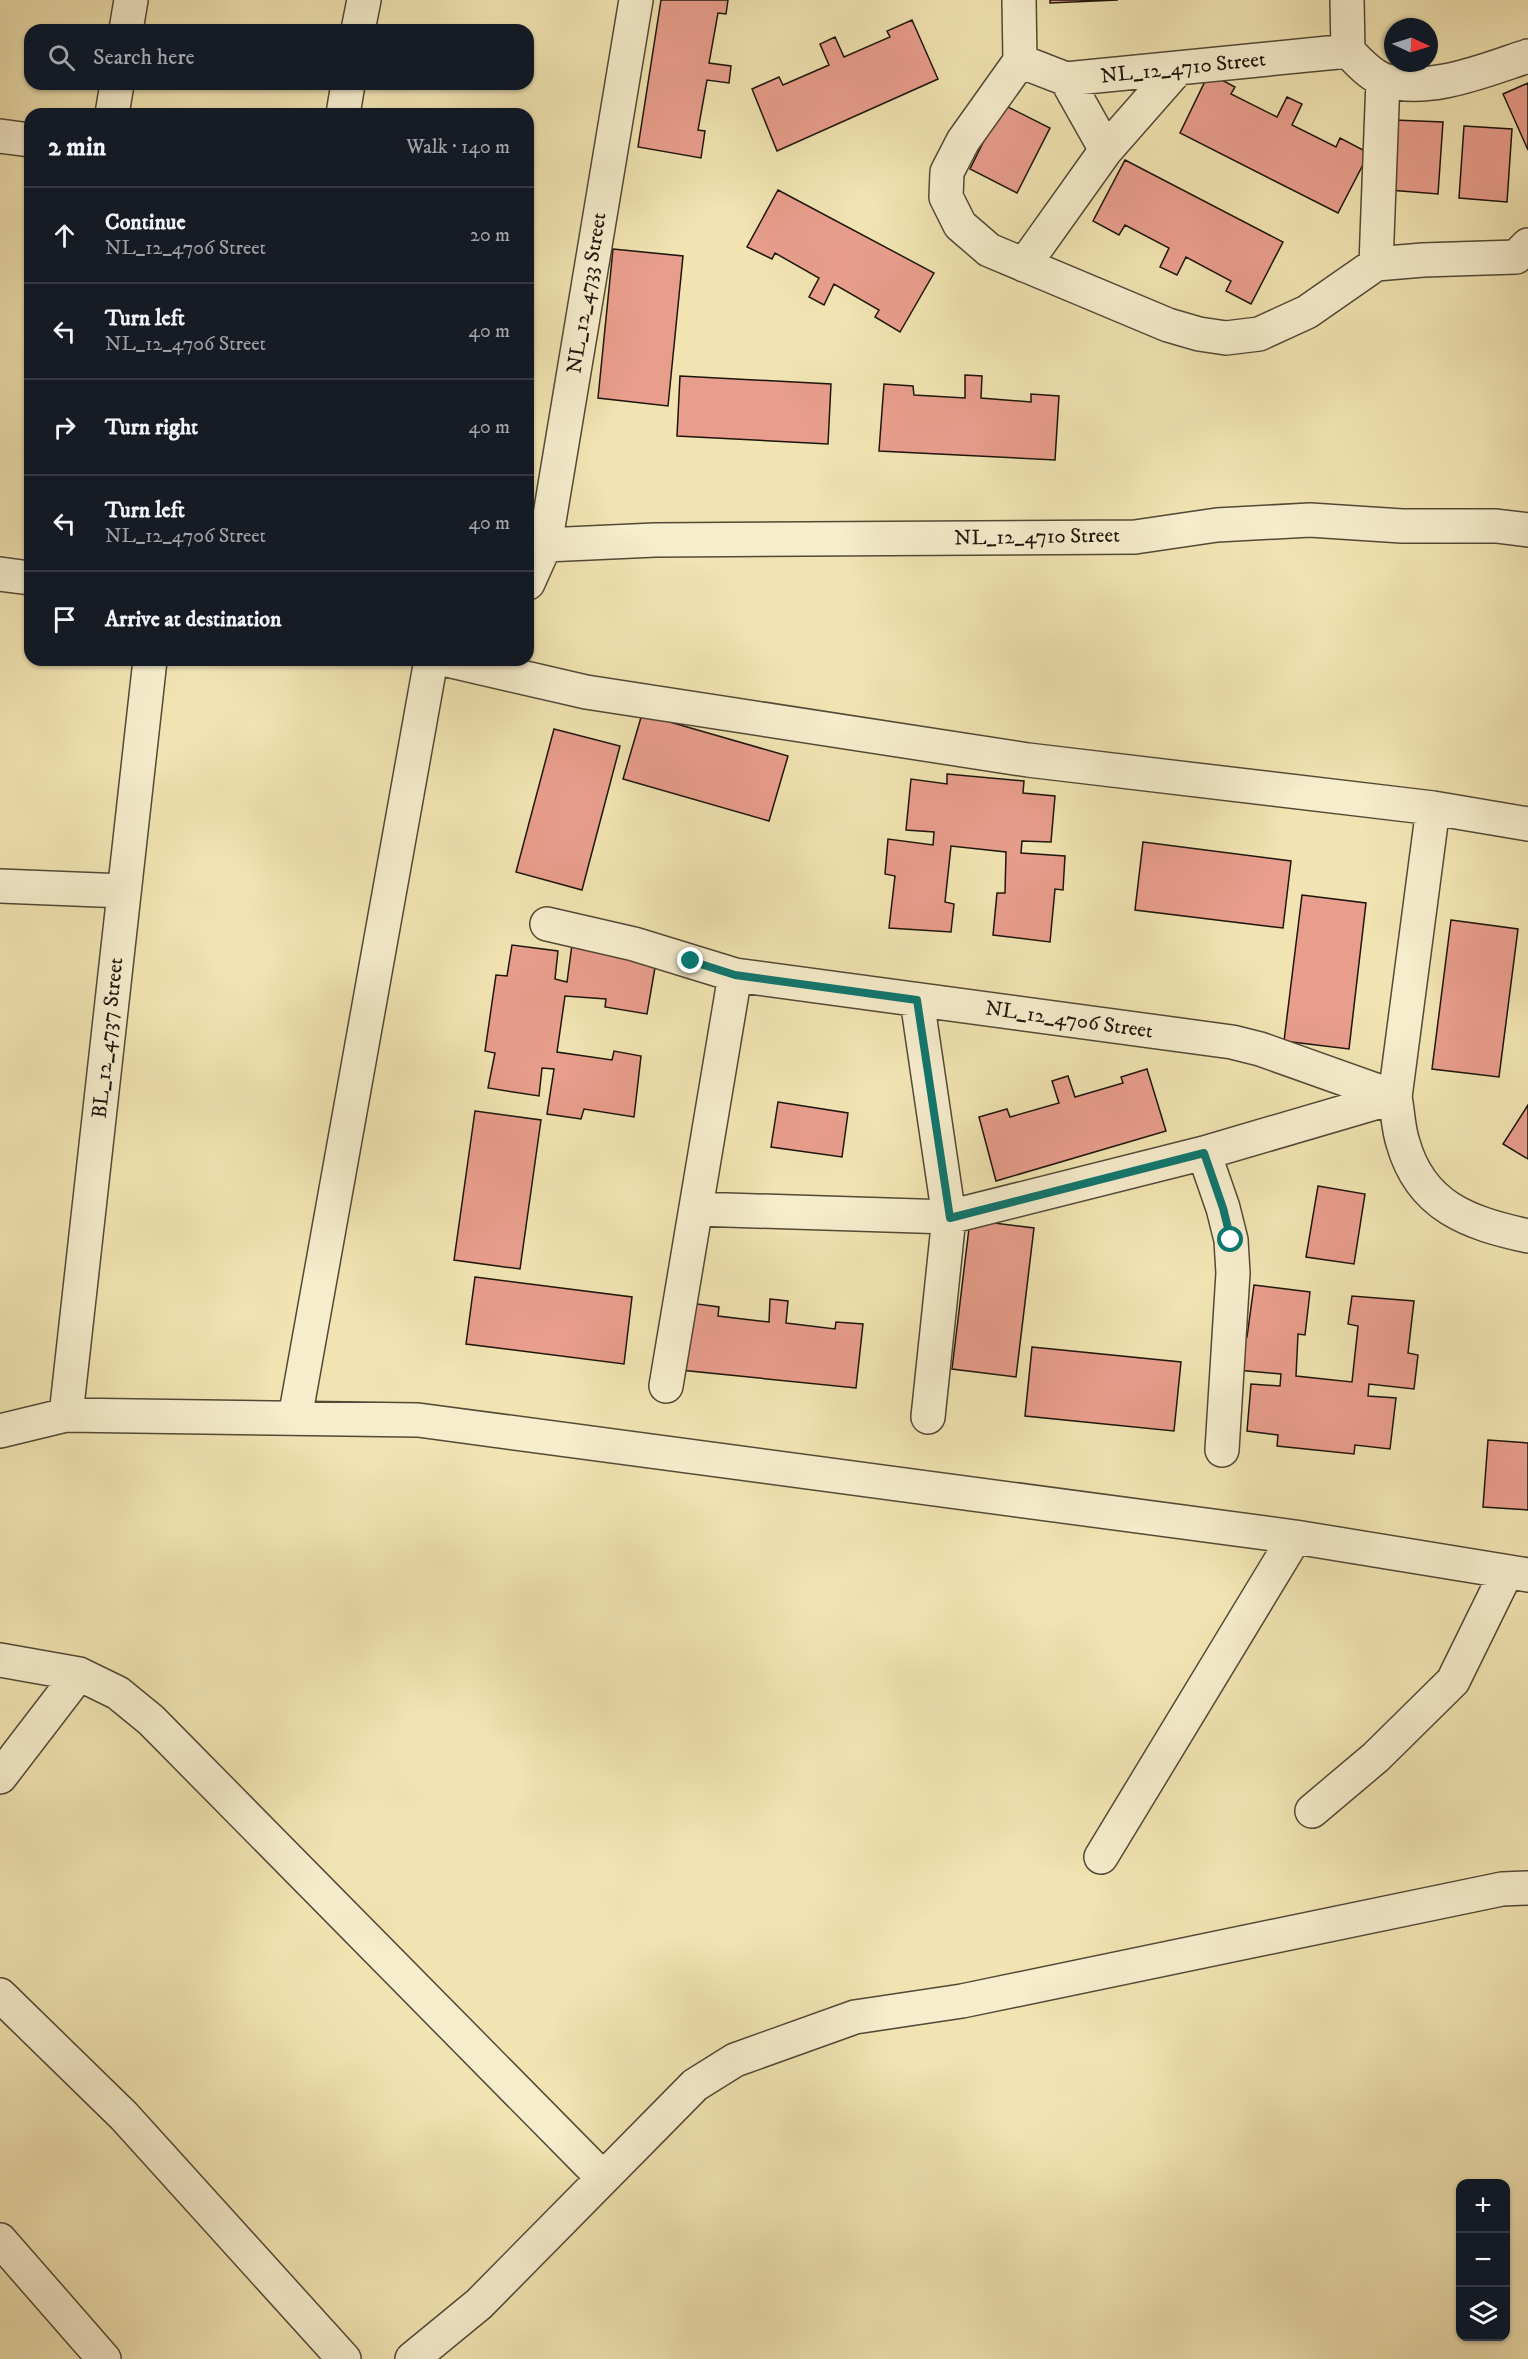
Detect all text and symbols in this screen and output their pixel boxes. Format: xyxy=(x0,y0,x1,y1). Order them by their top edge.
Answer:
north arrow xyxy=(1384,18,1438,72)
search box xyxy=(24,24,534,90)
icon: search xyxy=(45,41,78,74)
text: Search here xyxy=(93,44,195,71)
street label: NL_12_4710 Street xyxy=(1099,46,1267,90)
text: 2 min xyxy=(48,131,106,164)
text: Walk · 140 m xyxy=(406,135,510,160)
text: Continue xyxy=(105,209,186,236)
street label: NL_12_4733 Street xyxy=(561,210,613,375)
icon: ahead xyxy=(48,219,81,252)
text: 20 m xyxy=(470,223,510,248)
text: NL_12_4706 Street xyxy=(105,236,266,261)
text: Turn left xyxy=(105,305,185,332)
icon: left xyxy=(48,315,81,348)
text: 40 m xyxy=(468,319,510,344)
text: NL_12_4706 Street xyxy=(105,332,266,357)
icon: right xyxy=(48,411,81,444)
text: Turn right xyxy=(105,414,198,441)
text: 40 m xyxy=(468,415,510,440)
text: Turn left xyxy=(105,497,185,524)
icon: left xyxy=(48,507,81,540)
text: 40 m xyxy=(468,511,510,536)
street label: NL_12_4710 Street xyxy=(954,523,1120,551)
text: NL_12_4706 Street xyxy=(105,524,266,549)
icon: arrive xyxy=(48,603,81,636)
text: Arrive at destination xyxy=(105,606,282,633)
route end xyxy=(677,947,703,973)
street label: BL_12_4737 Street xyxy=(87,956,129,1120)
street label: NL_12_4706 Street xyxy=(983,995,1155,1045)
route start xyxy=(1217,1226,1243,1252)
map controls xyxy=(1456,2179,1510,2341)
button: + xyxy=(1456,2179,1510,2233)
button: − xyxy=(1456,2233,1510,2287)
button: layers xyxy=(1456,2287,1510,2341)

